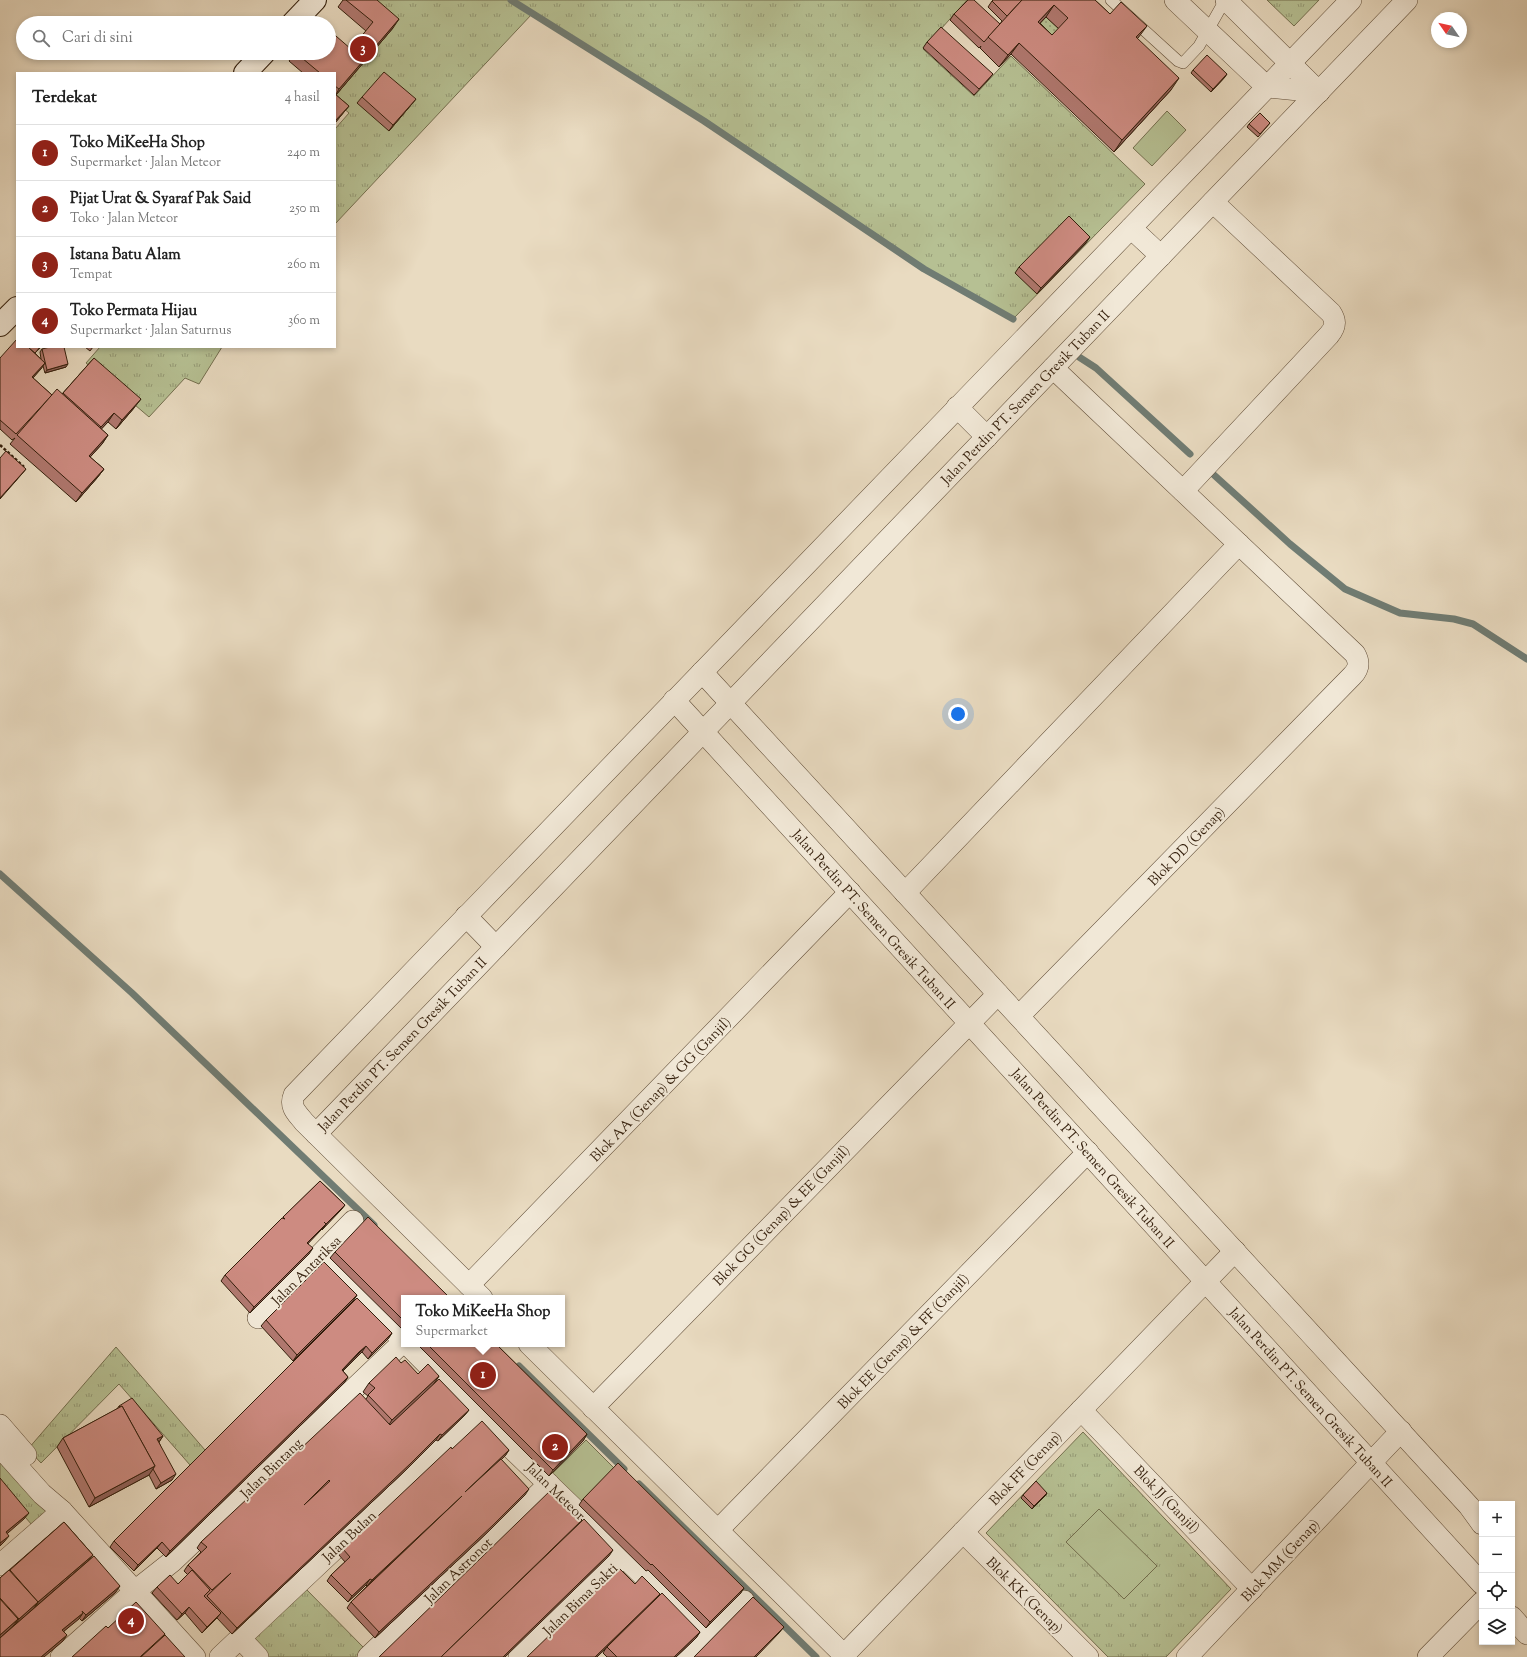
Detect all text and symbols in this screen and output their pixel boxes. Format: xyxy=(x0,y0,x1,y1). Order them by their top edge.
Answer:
north arrow xyxy=(1431,12,1467,48)
search box xyxy=(16,16,336,60)
icon: search xyxy=(30,27,52,49)
text: Cari di sini xyxy=(62,28,133,49)
pin: 3 xyxy=(350,34,376,64)
text: Terdekat xyxy=(32,86,97,110)
text: 4 hasil xyxy=(285,89,320,107)
text: Toko MiKeeHa Shop xyxy=(70,133,205,154)
text: 1 xyxy=(43,144,47,162)
text: 240 m xyxy=(287,144,320,162)
text: Supermarket · Jalan Meteor xyxy=(70,154,221,172)
text: Pijat Urat & Syaraf Pak Said xyxy=(70,189,251,210)
text: 2 xyxy=(42,200,48,218)
text: 250 m xyxy=(289,200,320,218)
text: Toko · Jalan Meteor xyxy=(70,210,178,228)
text: Istana Batu Alam xyxy=(70,245,181,266)
text: 3 xyxy=(42,256,48,274)
text: 260 m xyxy=(287,256,320,274)
text: Tempat xyxy=(70,266,112,284)
text: Toko Permata Hijau xyxy=(70,301,197,322)
street label: Jalan Perdin PT. Semen Gresik Tuban II xyxy=(937,306,1116,491)
text: 4 xyxy=(42,312,48,330)
text: 360 m xyxy=(288,312,320,330)
text: Supermarket · Jalan Saturnus xyxy=(70,322,231,340)
your location xyxy=(948,704,968,724)
street label: Blok DD (Genap) xyxy=(1144,803,1231,891)
street label: Jalan Perdin PT. Semen Gresik Tuban II xyxy=(786,825,959,1015)
street label: Jalan Perdin PT. Semen Gresik Tuban II xyxy=(314,953,493,1138)
street label: Blok AA (Genap) & GG (Ganjil) xyxy=(587,1013,736,1167)
street label: Jalan Perdin PT. Semen Gresik Tuban II xyxy=(1005,1064,1178,1254)
street label: Blok GG (Genap) & EE (Ganjil) xyxy=(710,1141,855,1291)
street label: Jalan Antariksa xyxy=(267,1232,347,1312)
street label: Blok EE (Genap) & FF (Ganjil) xyxy=(834,1270,975,1415)
popup xyxy=(401,1295,565,1347)
text: Toko MiKeeHa Shop xyxy=(416,1302,550,1323)
street label: Jalan Perdin PT. Semen Gresik Tuban II xyxy=(1223,1303,1396,1493)
text: Supermarket xyxy=(416,1323,488,1341)
pin: 1 xyxy=(470,1360,496,1390)
street label: Blok FF (Genap) xyxy=(986,1428,1067,1511)
pin: 2 xyxy=(542,1432,568,1462)
street label: Jalan Bintang xyxy=(236,1435,308,1505)
street label: Jalan Meteor xyxy=(520,1458,589,1526)
street label: Blok JJ (Ganjil) xyxy=(1128,1462,1203,1539)
map controls xyxy=(1479,1501,1515,1645)
button: + xyxy=(1479,1501,1515,1537)
street label: Jalan Bulan xyxy=(318,1507,382,1569)
street label: Blok MM (Genap) xyxy=(1238,1515,1325,1607)
street label: Jalan Astronot xyxy=(420,1534,498,1610)
button: − xyxy=(1479,1537,1515,1573)
street label: Blok KK (Genap) xyxy=(981,1554,1066,1639)
street label: Jalan Bima Sakti xyxy=(539,1560,623,1642)
button: locate xyxy=(1479,1573,1515,1609)
pin: 4 xyxy=(118,1606,144,1636)
button: layers xyxy=(1479,1609,1515,1645)

